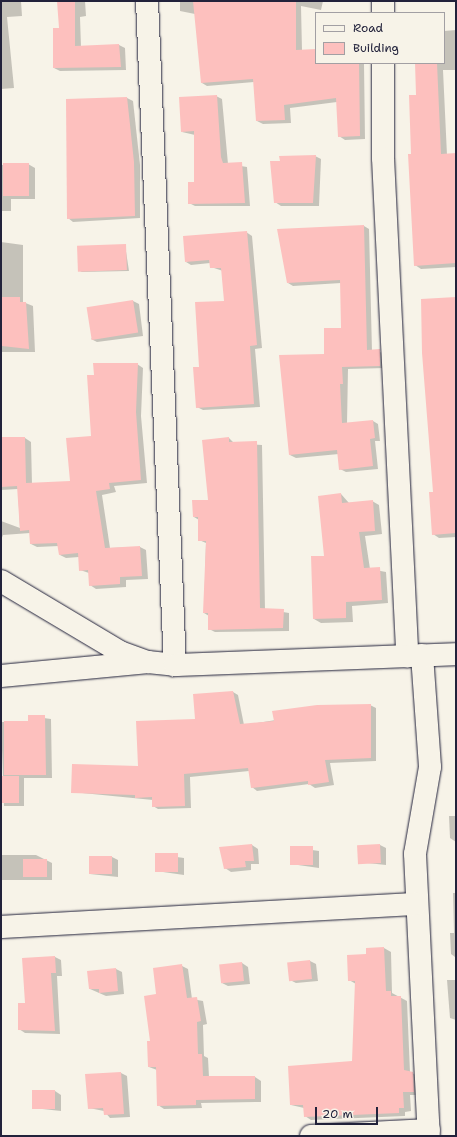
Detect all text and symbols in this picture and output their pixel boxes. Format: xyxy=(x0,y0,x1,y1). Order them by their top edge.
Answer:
legend xyxy=(315,12,445,64)
text: Road xyxy=(353,20,383,36)
text: Building xyxy=(353,40,399,56)
scale bar xyxy=(317,1099,380,1125)
text: 20 m xyxy=(322,1106,353,1122)

